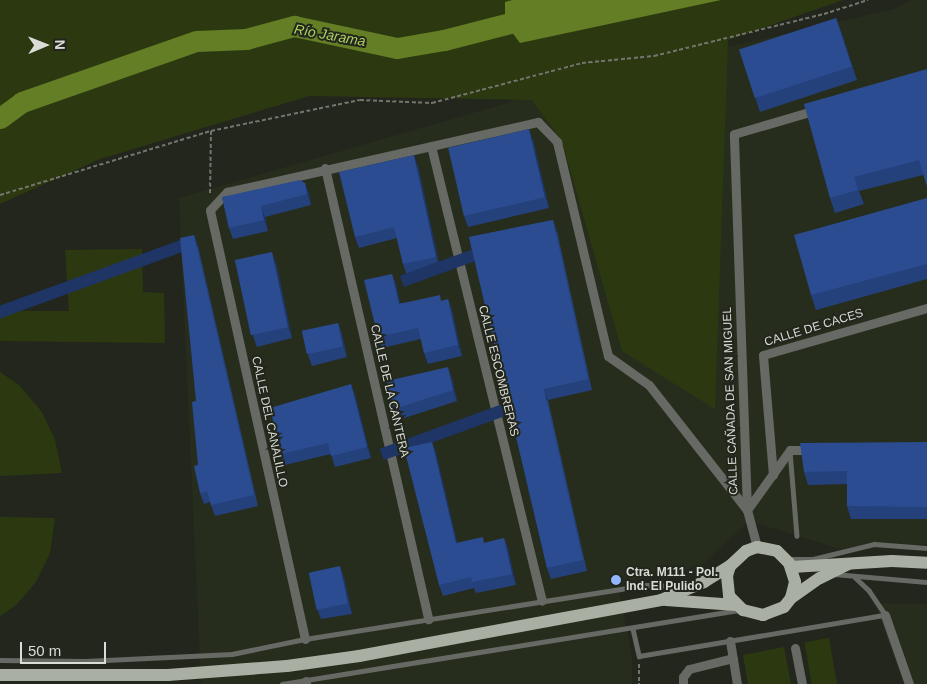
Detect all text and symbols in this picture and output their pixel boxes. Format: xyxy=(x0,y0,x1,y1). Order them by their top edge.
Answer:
north arrow xyxy=(20,20,70,70)
water label: Río Jarama xyxy=(293,20,367,50)
text: N xyxy=(52,40,68,50)
street label: CALLE ESCOMBRERAS xyxy=(475,304,521,438)
street label: CALLE CAÑADA DE SAN MIGUEL xyxy=(721,306,741,496)
street label: CALLE DE CACES xyxy=(763,306,865,350)
street label: CALLE DE LA CANTERA xyxy=(367,323,411,459)
street label: CALLE DEL CANALILLO xyxy=(248,355,290,489)
place label: Ctra. M111 - Pol. Ind. El Pulido xyxy=(626,566,718,594)
marker: Ctra. M111 - Pol. Ind. El Pulido xyxy=(610,574,622,586)
scale bar xyxy=(22,632,109,664)
text: 50 m xyxy=(28,642,61,659)

